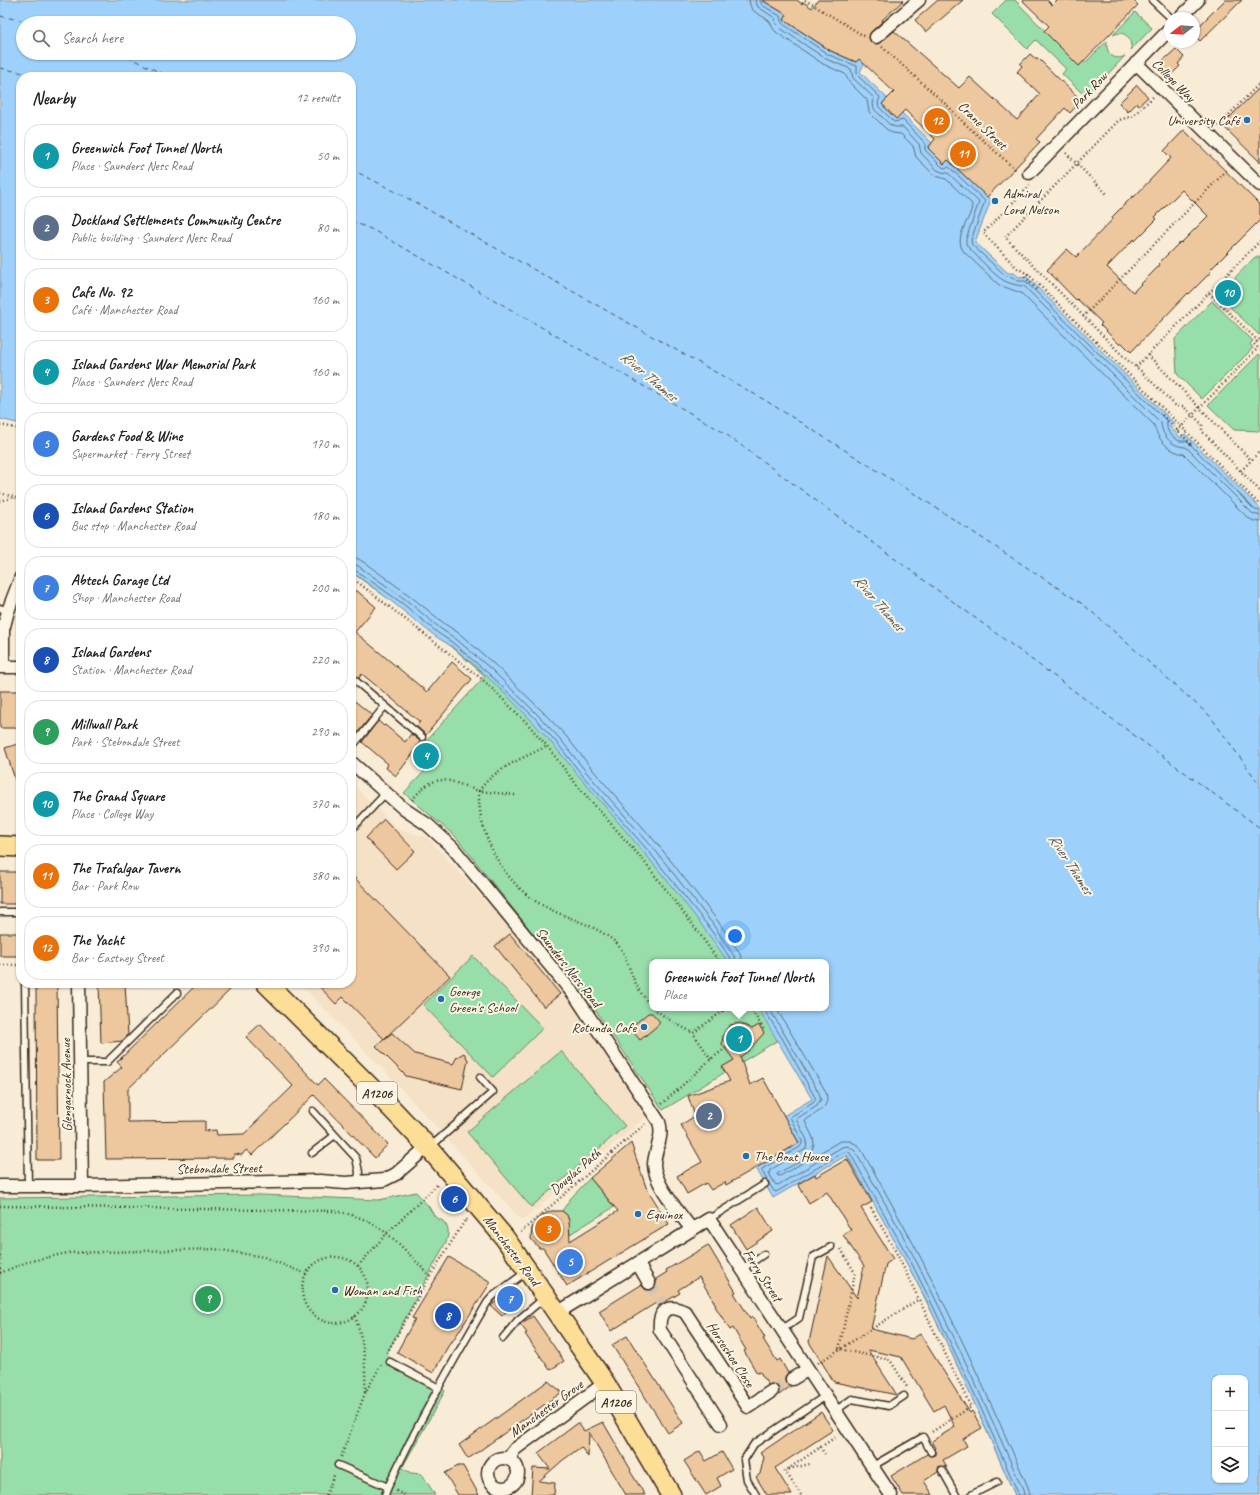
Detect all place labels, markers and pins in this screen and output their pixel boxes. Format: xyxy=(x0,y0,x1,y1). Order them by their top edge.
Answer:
pin: 12 xyxy=(924,106,950,136)
place label: University Café xyxy=(1168,112,1241,129)
marker: University Café xyxy=(1242,115,1252,125)
pin: 11 xyxy=(950,139,976,169)
place label: Admiral Lord Nelson xyxy=(1003,185,1059,218)
marker: Admiral Lord Nelson xyxy=(990,196,1000,206)
pin: 10 xyxy=(1215,278,1241,308)
pin: 4 xyxy=(413,741,439,771)
place label: George Green's School xyxy=(449,983,519,1016)
marker: George Green's School xyxy=(436,994,446,1004)
place label: Rotunda Cafe xyxy=(572,1019,637,1036)
marker: Rotunda Cafe xyxy=(639,1022,649,1032)
pin: 1 xyxy=(726,1024,752,1054)
pin: 2 xyxy=(696,1101,722,1131)
place label: The Boat House xyxy=(754,1148,830,1165)
marker: The Boat House xyxy=(741,1151,751,1161)
pin: 6 xyxy=(441,1184,467,1214)
place label: Equinox xyxy=(646,1206,684,1223)
marker: Equinox xyxy=(633,1209,643,1219)
pin: 3 xyxy=(535,1214,561,1244)
pin: 5 xyxy=(557,1247,583,1277)
place label: Woman and Fish xyxy=(343,1282,423,1299)
pin: 9 xyxy=(195,1284,221,1314)
pin: 7 xyxy=(497,1284,523,1314)
marker: Woman and Fish xyxy=(330,1285,340,1295)
pin: 8 xyxy=(435,1301,461,1331)

